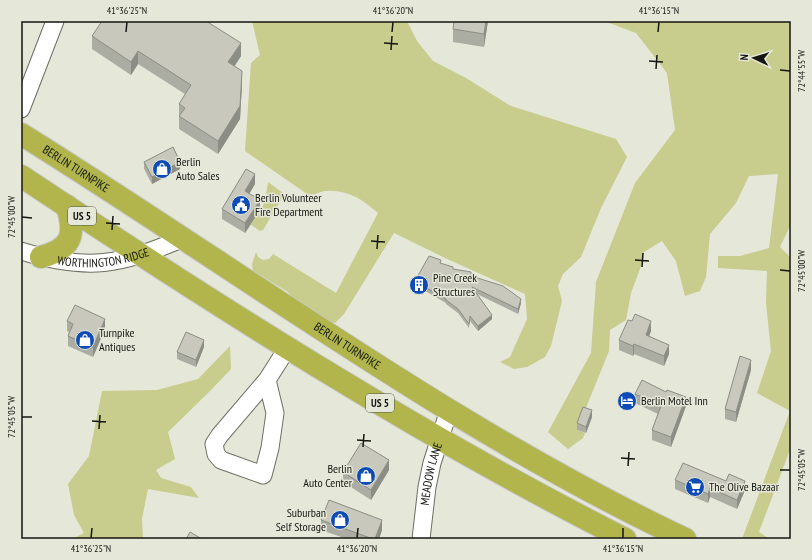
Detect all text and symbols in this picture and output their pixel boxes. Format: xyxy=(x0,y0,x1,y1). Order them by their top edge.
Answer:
text: 41°36'25"N xyxy=(107,4,147,17)
text: 41°36'20"N xyxy=(373,4,413,17)
text: 41°36'15"N xyxy=(639,4,679,17)
north arrow xyxy=(734,38,774,78)
text: 72°44'55"W xyxy=(795,50,808,92)
text: N xyxy=(737,54,751,61)
street label: BERLIN TURNPIKE xyxy=(40,142,112,195)
place label: Berlin Auto Sales xyxy=(176,154,220,183)
shop icon: Berlin Auto Sales xyxy=(151,158,173,180)
place label: Berlin Volunteer Fire Department xyxy=(255,190,324,219)
public building icon: Berlin Volunteer Fire Department xyxy=(230,194,252,216)
text: 72°45'00"W xyxy=(5,196,18,238)
road number: US 5 xyxy=(68,207,96,225)
street label: WORTHINGTON RIDGE xyxy=(56,244,151,270)
text: 72°45'00"W xyxy=(795,250,808,292)
place label: Pine Creek Structures xyxy=(433,270,477,299)
building icon: Pine Creek Structures xyxy=(408,274,430,296)
street label: BERLIN TURNPIKE xyxy=(311,319,384,373)
place label: Turnpike Antiques xyxy=(99,325,135,354)
shop icon: Turnpike Antiques xyxy=(74,329,96,351)
hotel icon: Berlin Motel Inn xyxy=(616,390,638,412)
place label: Berlin Motel Inn xyxy=(641,393,708,408)
road number: US 5 xyxy=(366,394,394,412)
text: 72°45'05"W xyxy=(5,396,18,438)
street label: MEADOW LANE xyxy=(417,440,445,506)
text: 72°45'05"W xyxy=(795,449,808,491)
place label: Berlin Auto Center xyxy=(303,461,353,490)
shop icon: Berlin Auto Center xyxy=(355,465,377,487)
supermarket icon: The Olive Bazaar xyxy=(684,476,706,498)
place label: The Olive Bazaar xyxy=(709,479,780,494)
place label: Suburban Self Storage xyxy=(276,505,326,534)
shop icon: Suburban Self Storage xyxy=(329,509,351,531)
text: 41°36'25"N xyxy=(71,542,111,555)
text: 41°36'20"N xyxy=(337,542,377,555)
text: 41°36'15"N xyxy=(603,542,643,555)

